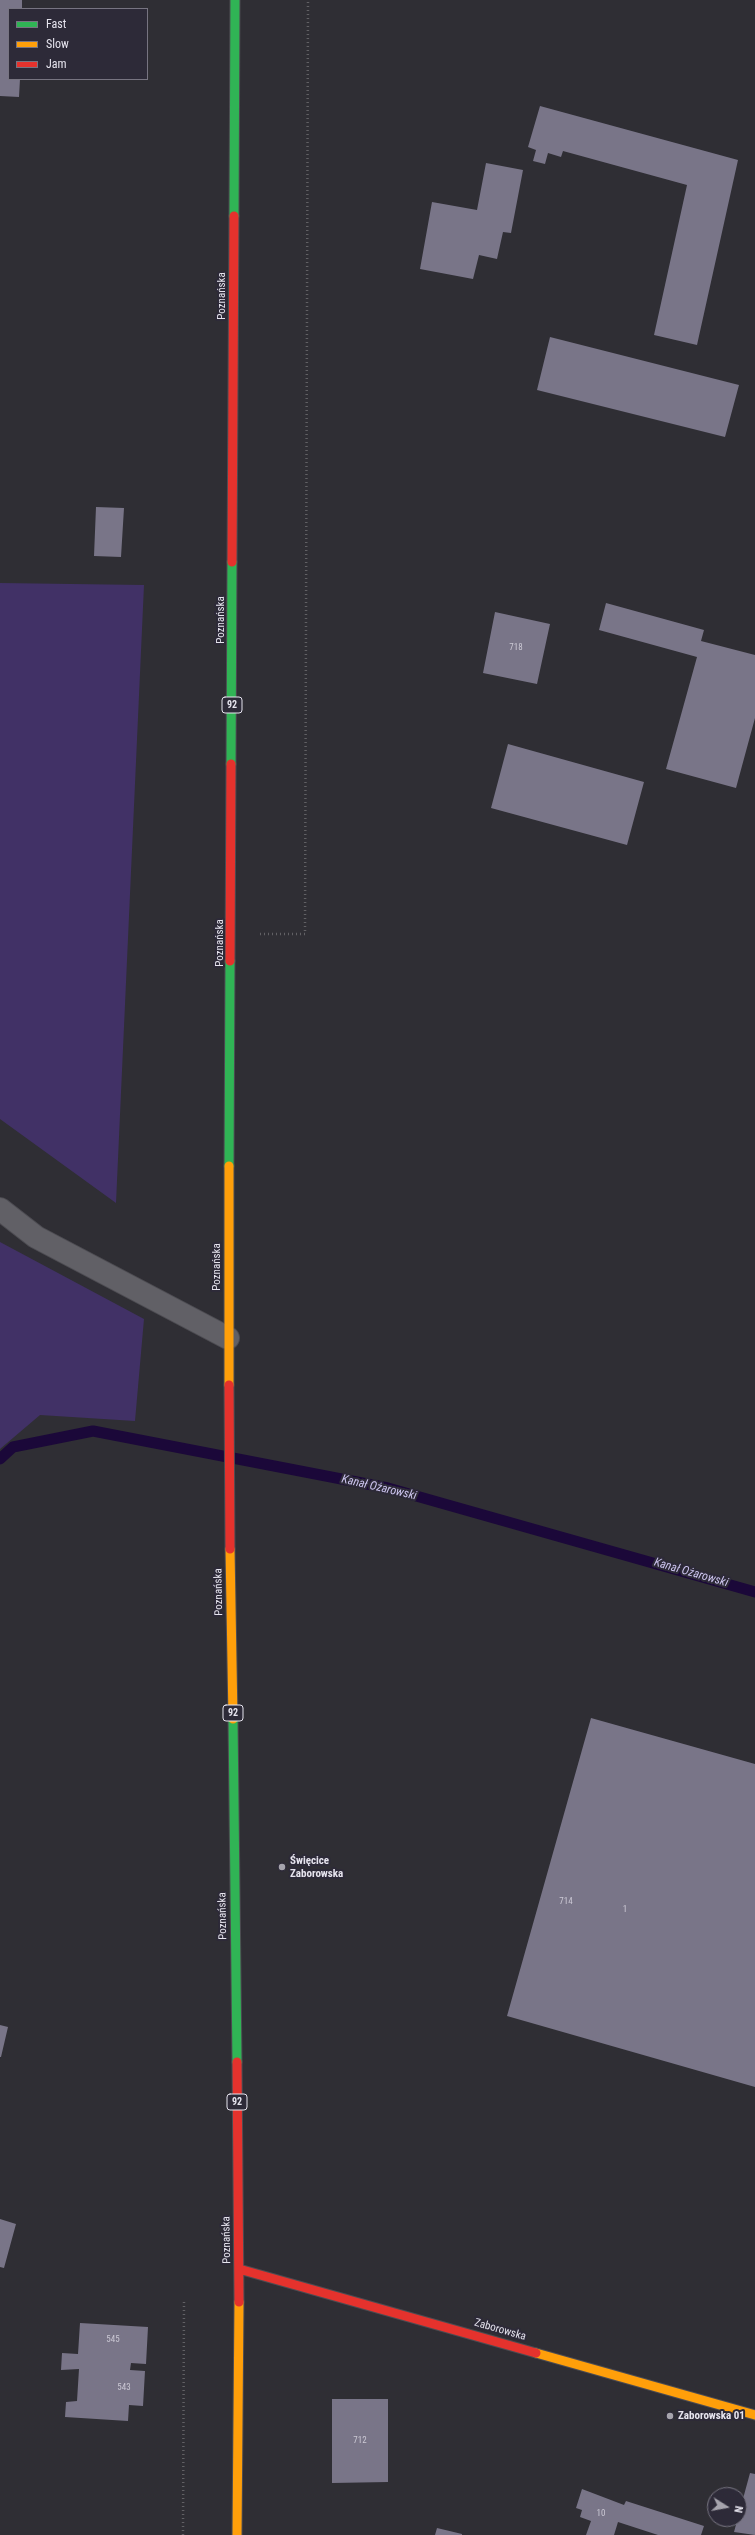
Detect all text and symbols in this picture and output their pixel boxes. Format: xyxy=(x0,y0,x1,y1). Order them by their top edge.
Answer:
legend xyxy=(8,8,148,80)
text: Fast xyxy=(46,17,66,31)
text: Slow xyxy=(46,37,69,51)
text: Jam xyxy=(46,57,67,71)
street label: Poznańska xyxy=(215,272,229,320)
street label: Poznańska xyxy=(214,596,228,644)
house number: 718 xyxy=(509,643,523,653)
road number: 92 xyxy=(222,697,242,713)
street label: Poznańska xyxy=(213,919,227,967)
street label: Poznańska xyxy=(210,1243,224,1291)
water label: Kanał Ożarowski xyxy=(340,1472,418,1504)
water label: Kanał Ożarowski xyxy=(652,1556,730,1590)
street label: Poznańska xyxy=(212,1568,226,1616)
road number: 92 xyxy=(223,1705,243,1721)
place label: Święcice Zaborowska xyxy=(290,1854,343,1880)
marker: Święcice Zaborowska xyxy=(277,1862,287,1872)
street label: Poznańska xyxy=(216,1892,230,1940)
house number: 714 xyxy=(559,1897,573,1907)
house number: 1 xyxy=(623,1905,627,1915)
road number: 92 xyxy=(227,2094,247,2110)
street label: Poznańska xyxy=(220,2216,234,2264)
street label: Zaborowska xyxy=(473,2316,527,2344)
house number: 545 xyxy=(106,2335,120,2345)
house number: 543 xyxy=(117,2383,131,2393)
place label: Zaborowska 01 xyxy=(678,2409,745,2423)
marker: Zaborowska 01 xyxy=(665,2411,675,2421)
house number: 712 xyxy=(353,2436,367,2446)
north arrow xyxy=(707,2487,747,2527)
text: N xyxy=(731,2505,745,2514)
house number: 10 xyxy=(597,2509,605,2519)

